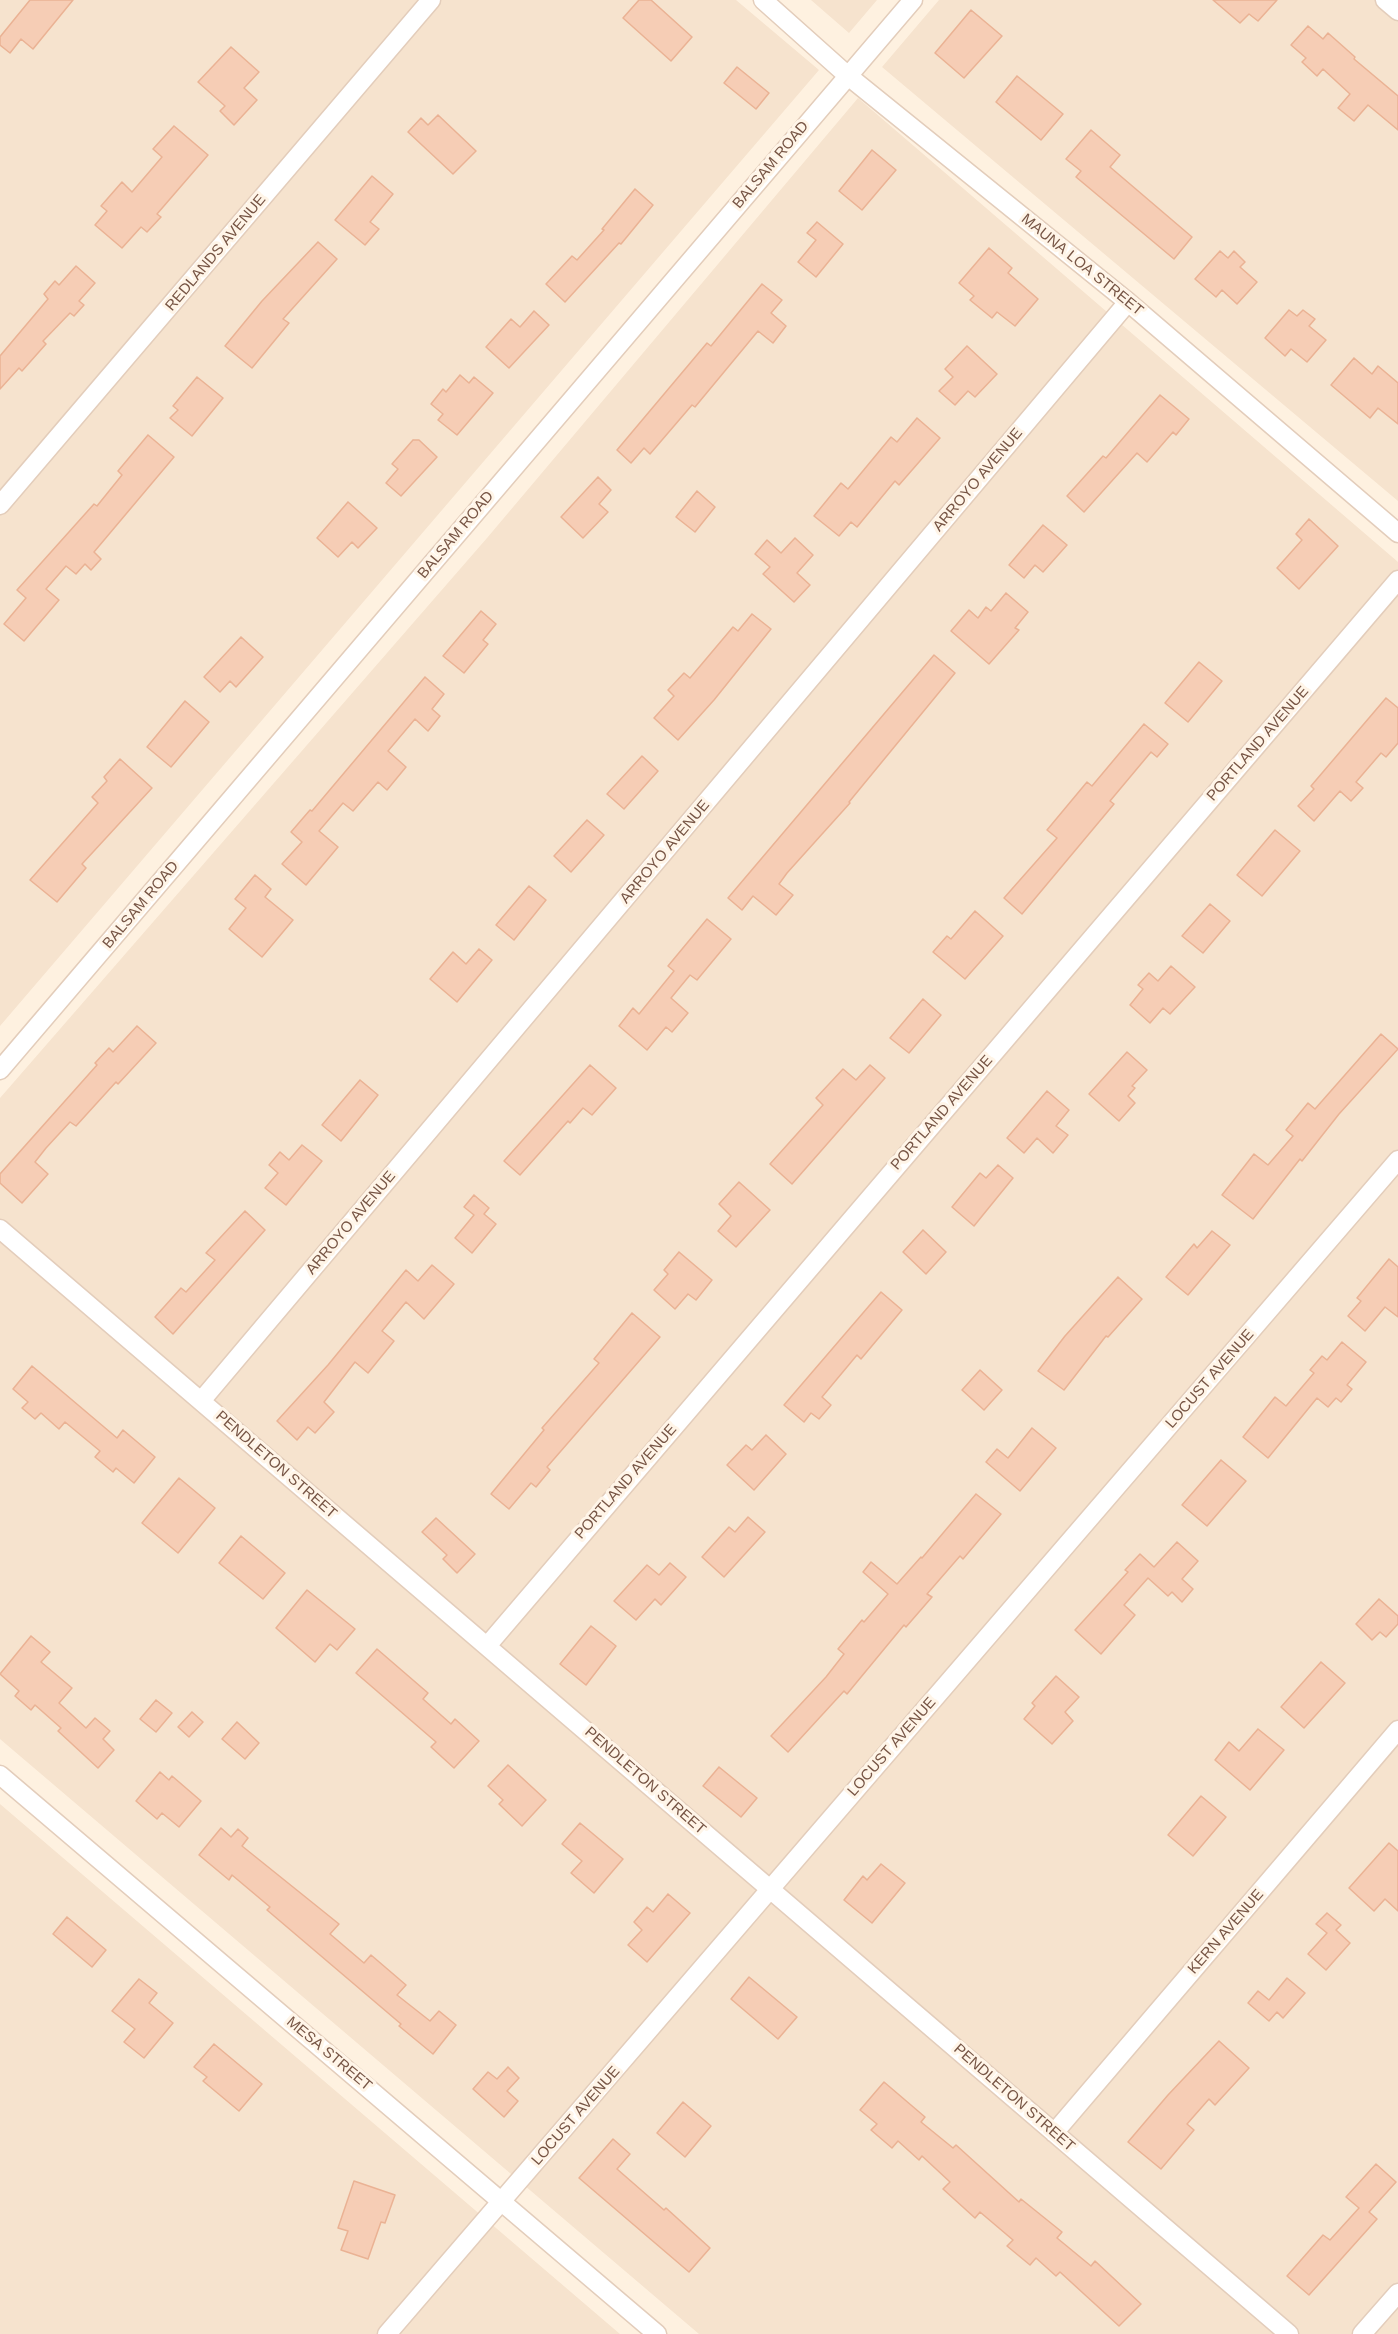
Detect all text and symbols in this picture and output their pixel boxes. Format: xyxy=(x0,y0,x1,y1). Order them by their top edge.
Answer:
street label: BALSAM ROAD xyxy=(729,118,813,212)
street label: REDLANDS AVENUE xyxy=(162,191,270,315)
street label: MAUNA LOA STREET xyxy=(1017,210,1147,320)
street label: ARROYO AVENUE xyxy=(929,425,1027,535)
street label: BALSAM ROAD xyxy=(414,488,498,582)
street label: PORTLAND AVENUE xyxy=(1203,683,1313,805)
street label: ARROYO AVENUE xyxy=(616,797,714,907)
street label: BALSAM ROAD xyxy=(99,858,183,952)
street label: PORTLAND AVENUE xyxy=(887,1052,997,1174)
street label: ARROYO AVENUE xyxy=(302,1168,400,1278)
street label: LOCUST AVENUE xyxy=(1162,1326,1258,1432)
street label: PENDLETON STREET xyxy=(212,1407,340,1523)
street label: PORTLAND AVENUE xyxy=(571,1421,681,1543)
street label: LOCUST AVENUE xyxy=(844,1694,940,1800)
street label: PENDLETON STREET xyxy=(581,1723,709,1839)
street label: KERN AVENUE xyxy=(1184,1886,1268,1978)
street label: MESA STREET xyxy=(283,2013,375,2095)
street label: PENDLETON STREET xyxy=(950,2040,1078,2156)
street label: LOCUST AVENUE xyxy=(528,2063,624,2169)

